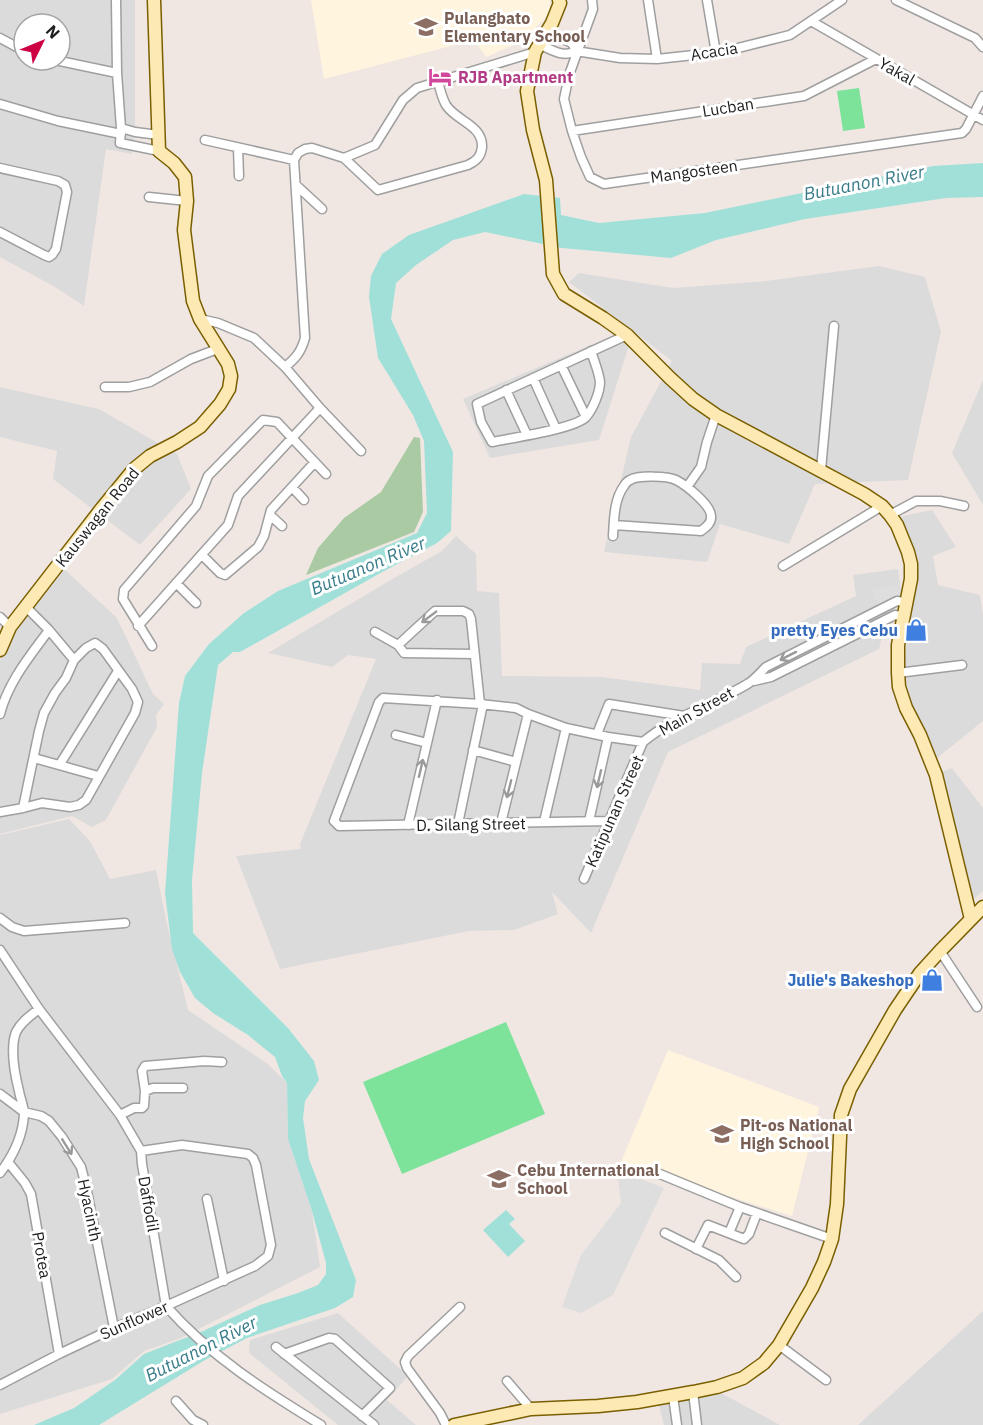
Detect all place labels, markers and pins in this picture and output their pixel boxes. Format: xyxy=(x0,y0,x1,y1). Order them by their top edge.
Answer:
place label: Pulangbato Elementary School xyxy=(444,8,585,46)
school or university icon: Pulangbato Elementary School xyxy=(413,14,439,40)
hotel icon: RJB Apartment xyxy=(427,64,453,90)
place label: RJB Apartment xyxy=(458,67,573,87)
shop icon: pretty Eyes Cebu xyxy=(903,617,929,643)
place label: pretty Eyes Cebu xyxy=(771,620,898,640)
shop icon: Julie's Bakeshop xyxy=(919,967,945,993)
place label: Julie's Bakeshop xyxy=(787,970,914,990)
place label: Pit-os National High School xyxy=(740,1115,852,1153)
school or university icon: Pit-os National High School xyxy=(709,1121,735,1147)
place label: Cebu International School xyxy=(517,1160,659,1198)
school or university icon: Cebu International School xyxy=(486,1166,512,1192)

